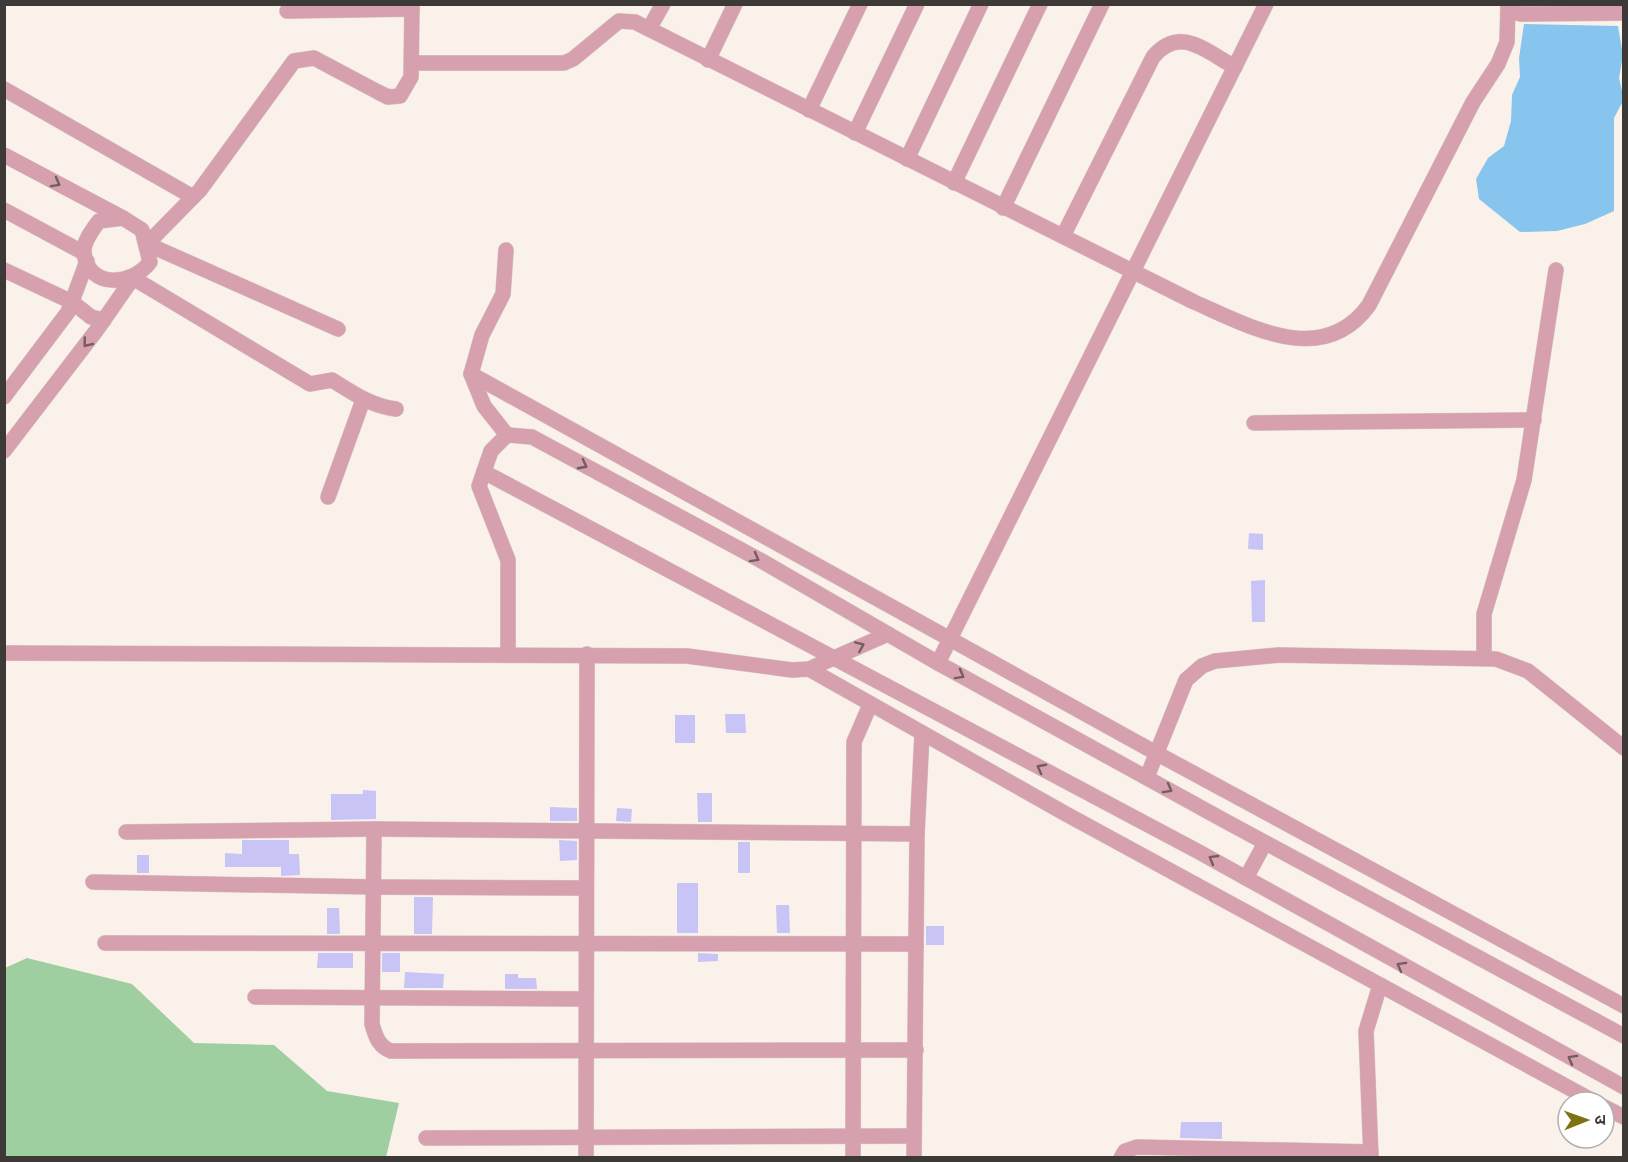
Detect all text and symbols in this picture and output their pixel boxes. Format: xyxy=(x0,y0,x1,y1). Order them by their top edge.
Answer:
one-way arrow xyxy=(50,176,60,187)
one-way arrow xyxy=(83,336,94,347)
one-way arrow xyxy=(577,458,587,469)
one-way arrow xyxy=(748,551,759,562)
one-way arrow xyxy=(853,641,864,653)
one-way arrow xyxy=(954,668,965,679)
one-way arrow xyxy=(1036,764,1047,775)
one-way arrow xyxy=(1162,782,1172,793)
one-way arrow xyxy=(1209,855,1219,867)
one-way arrow xyxy=(1397,962,1407,973)
one-way arrow xyxy=(1568,1055,1578,1066)
north arrow xyxy=(1556,1090,1616,1150)
text: उ xyxy=(1591,1115,1610,1125)

